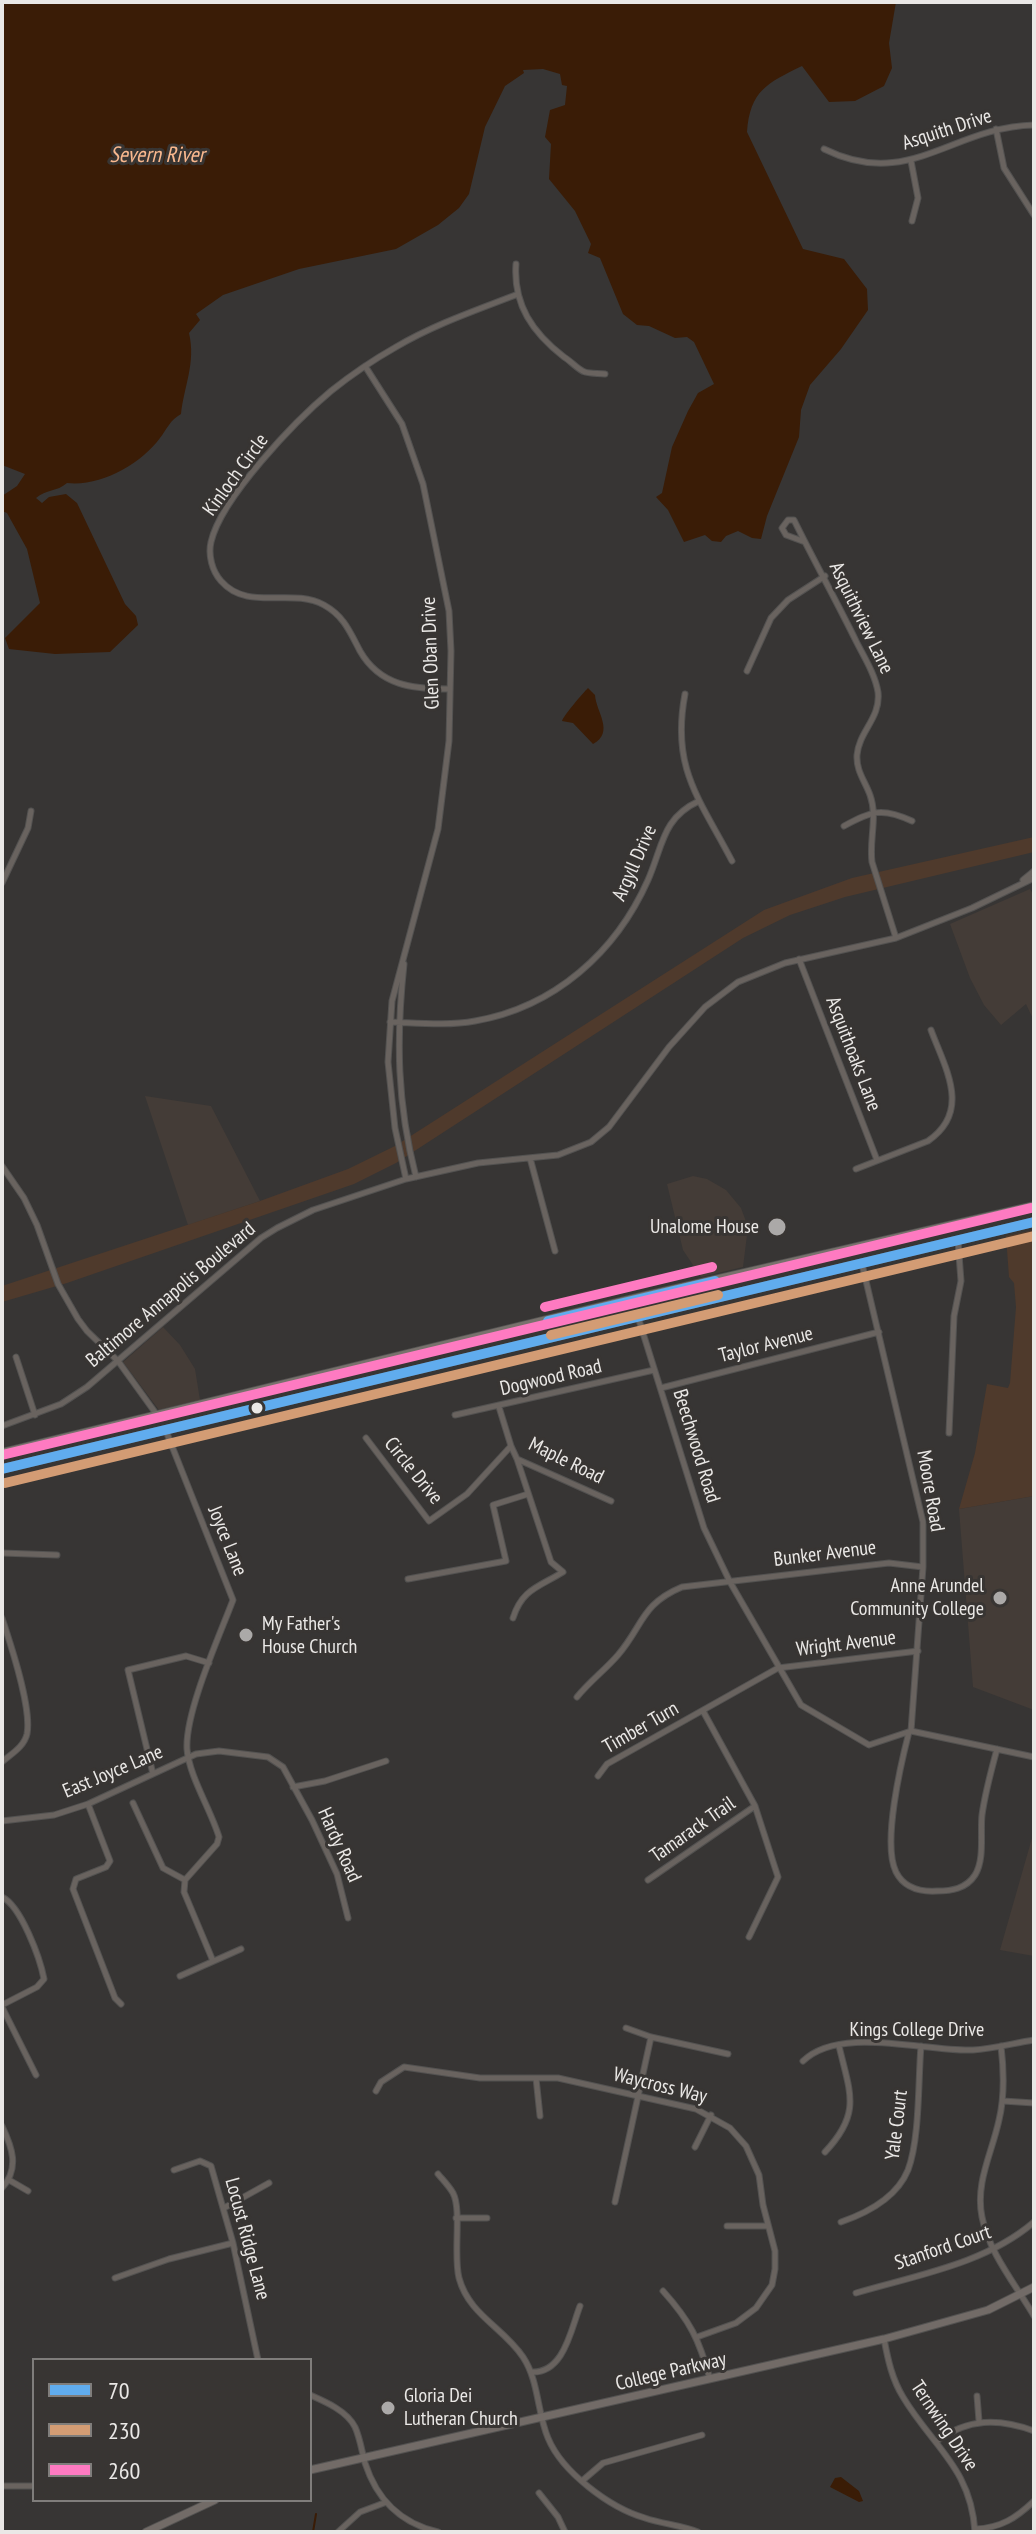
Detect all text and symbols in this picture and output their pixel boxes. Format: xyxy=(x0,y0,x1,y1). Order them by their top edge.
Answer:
street label: Asquith Drive xyxy=(899,104,995,156)
water label: Severn River xyxy=(109,143,205,169)
street label: Kinloch Circle xyxy=(198,429,274,521)
street label: Asquithview Lane xyxy=(824,558,898,678)
street label: Glen Oban Drive xyxy=(417,596,445,710)
street label: Argyll Drive xyxy=(608,821,662,905)
street label: Asquithoaks Lane xyxy=(820,993,886,1115)
place label: Unalome House xyxy=(650,1215,759,1239)
marker: Unalome House xyxy=(766,1216,788,1238)
street label: Baltimore Annapolis Boulevard xyxy=(82,1217,260,1373)
street label: Taylor Avenue xyxy=(716,1322,816,1368)
street label: Dogwood Road xyxy=(498,1355,604,1401)
street label: Beechwood Road xyxy=(667,1386,725,1506)
unlabelled marker xyxy=(249,1400,265,1416)
street label: Circle Drive xyxy=(379,1433,447,1509)
street label: Maple Road xyxy=(524,1433,608,1489)
street label: Moore Road xyxy=(911,1448,949,1534)
street label: Joyce Lane xyxy=(202,1503,252,1579)
street label: Bunker Avenue xyxy=(772,1536,878,1572)
place label: Anne Arundel Community College xyxy=(850,1574,984,1621)
marker: Anne Arundel Community College xyxy=(991,1589,1009,1607)
place label: My Father's House Church xyxy=(262,1612,357,1659)
marker: My Father's House Church xyxy=(237,1626,255,1644)
street label: Wright Avenue xyxy=(795,1626,897,1662)
street label: Timber Turn xyxy=(599,1697,683,1759)
street label: East Joyce Lane xyxy=(59,1740,167,1804)
street label: Tamarack Trail xyxy=(646,1792,740,1868)
street label: Hardy Road xyxy=(312,1804,366,1886)
street label: Kings College Drive xyxy=(850,2018,984,2042)
street label: Waycross Way xyxy=(611,2063,709,2109)
street label: Yale Court xyxy=(881,2089,913,2161)
street label: Locust Ridge Lane xyxy=(219,2175,275,2303)
street label: Stanford Court xyxy=(892,2220,994,2276)
street label: College Parkway xyxy=(613,2348,729,2396)
legend xyxy=(32,2358,312,2502)
text: 70 xyxy=(108,2375,130,2406)
street label: Ternwing Drive xyxy=(905,2376,983,2476)
place label: Gloria Dei Lutheran Church xyxy=(404,2384,518,2431)
marker: Gloria Dei Lutheran Church xyxy=(379,2399,397,2417)
text: 230 xyxy=(108,2415,140,2446)
text: 260 xyxy=(108,2455,140,2486)

